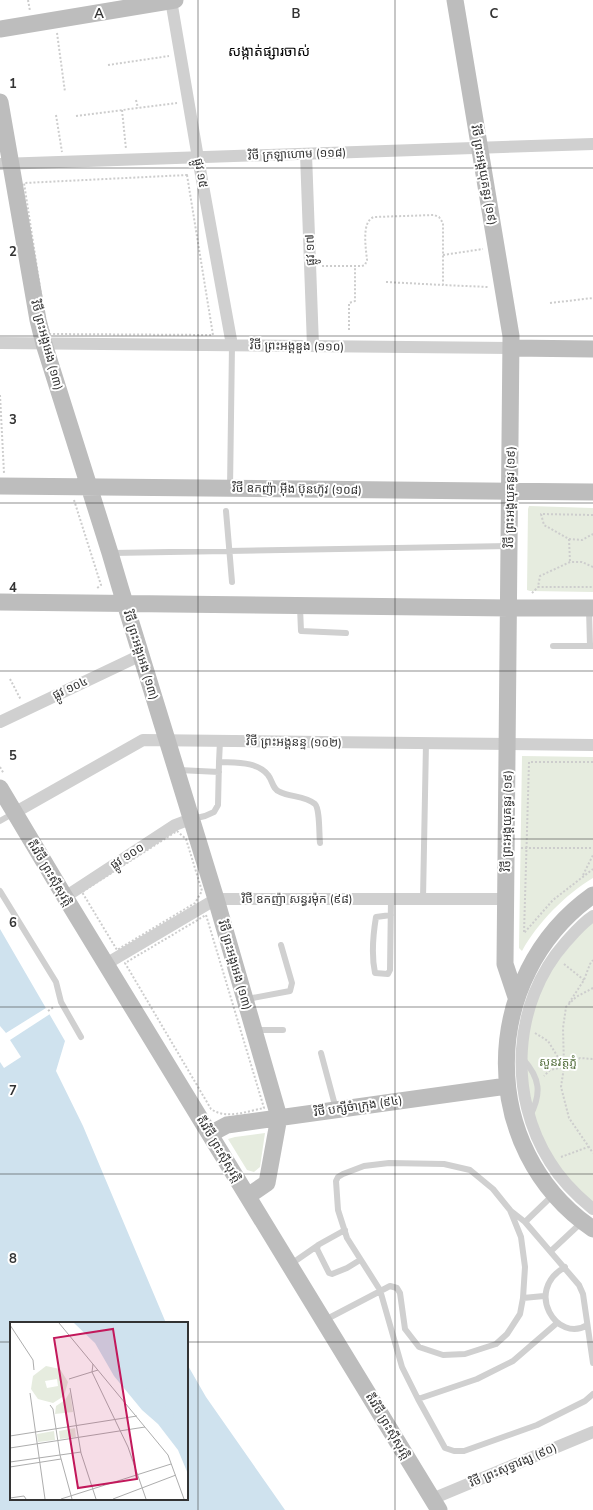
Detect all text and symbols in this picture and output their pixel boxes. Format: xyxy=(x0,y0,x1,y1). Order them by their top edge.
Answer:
text: A xyxy=(94,5,104,23)
text: B xyxy=(292,5,301,23)
text: C xyxy=(490,5,499,23)
district label: សង្កាត់ផ្សារចាស់ xyxy=(228,42,310,61)
text: 1 xyxy=(9,75,17,93)
street label: វិថី ព្រះអង្គយុគន្ធរ (១៩) xyxy=(467,123,501,226)
street label: វិថី ក្រឡាហោម (១១៨) xyxy=(247,144,347,164)
street label: ផ្លូវ ១៥ xyxy=(188,157,211,190)
street label: ផ្លូវ ១៧ xyxy=(301,234,321,266)
text: 2 xyxy=(9,243,17,261)
street label: វិថី ព្រះអង្គអេង (១៣) xyxy=(27,298,67,392)
street label: វិថី ព្រះអង្គឌួង (១១០) xyxy=(249,337,344,355)
text: 3 xyxy=(9,411,17,429)
street label: វិថី ព្រះអង្គយុគន្ធរ (១៩) xyxy=(501,446,519,548)
street label: វិថី ឧកញ៉ា អ៊ីង ប៊ុនហ៊ូវ (១០៨) xyxy=(232,480,362,498)
text: 4 xyxy=(9,579,17,597)
street label: វិថី ព្រះអង្គអេង (១៣) xyxy=(120,608,162,702)
street label: ផ្លូវ ១០៤ xyxy=(50,673,91,705)
street label: វិថី ព្រះអង្គនន្ទ (១០២) xyxy=(246,733,342,751)
text: 5 xyxy=(9,747,17,765)
street label: វិថី ព្រះអង្គយុគន្ធរ (១៩) xyxy=(498,770,516,872)
street label: តីរវិថី ព្រះស៊ីសុវត្តិ xyxy=(24,837,76,909)
street label: ផ្លូវ ១០០ xyxy=(107,839,148,875)
street label: វិថី ឧកញ៉ា សន្ធរម៉ុក (៩៨) xyxy=(241,891,353,907)
text: 6 xyxy=(9,914,17,932)
street label: វិថី ព្រះអង្គអេង (១៣) xyxy=(214,918,255,1012)
park label: សួនវត្ដភ្នំ xyxy=(539,1054,577,1070)
text: 7 xyxy=(9,1082,17,1100)
street label: វិថី បក្សីចំាក្រុង (៩៤) xyxy=(312,1092,403,1120)
street label: តីរវិថី ព្រះស៊ីសុវត្តិ xyxy=(193,1113,245,1185)
text: 8 xyxy=(9,1250,17,1268)
inset map xyxy=(10,1322,188,1500)
street label: តីរវិថី ព្រះស៊ីសុវត្តិ xyxy=(362,1390,414,1462)
street label: វិថី ព្រះសុទ្ធាវង្ស (៩០) xyxy=(467,1439,559,1491)

